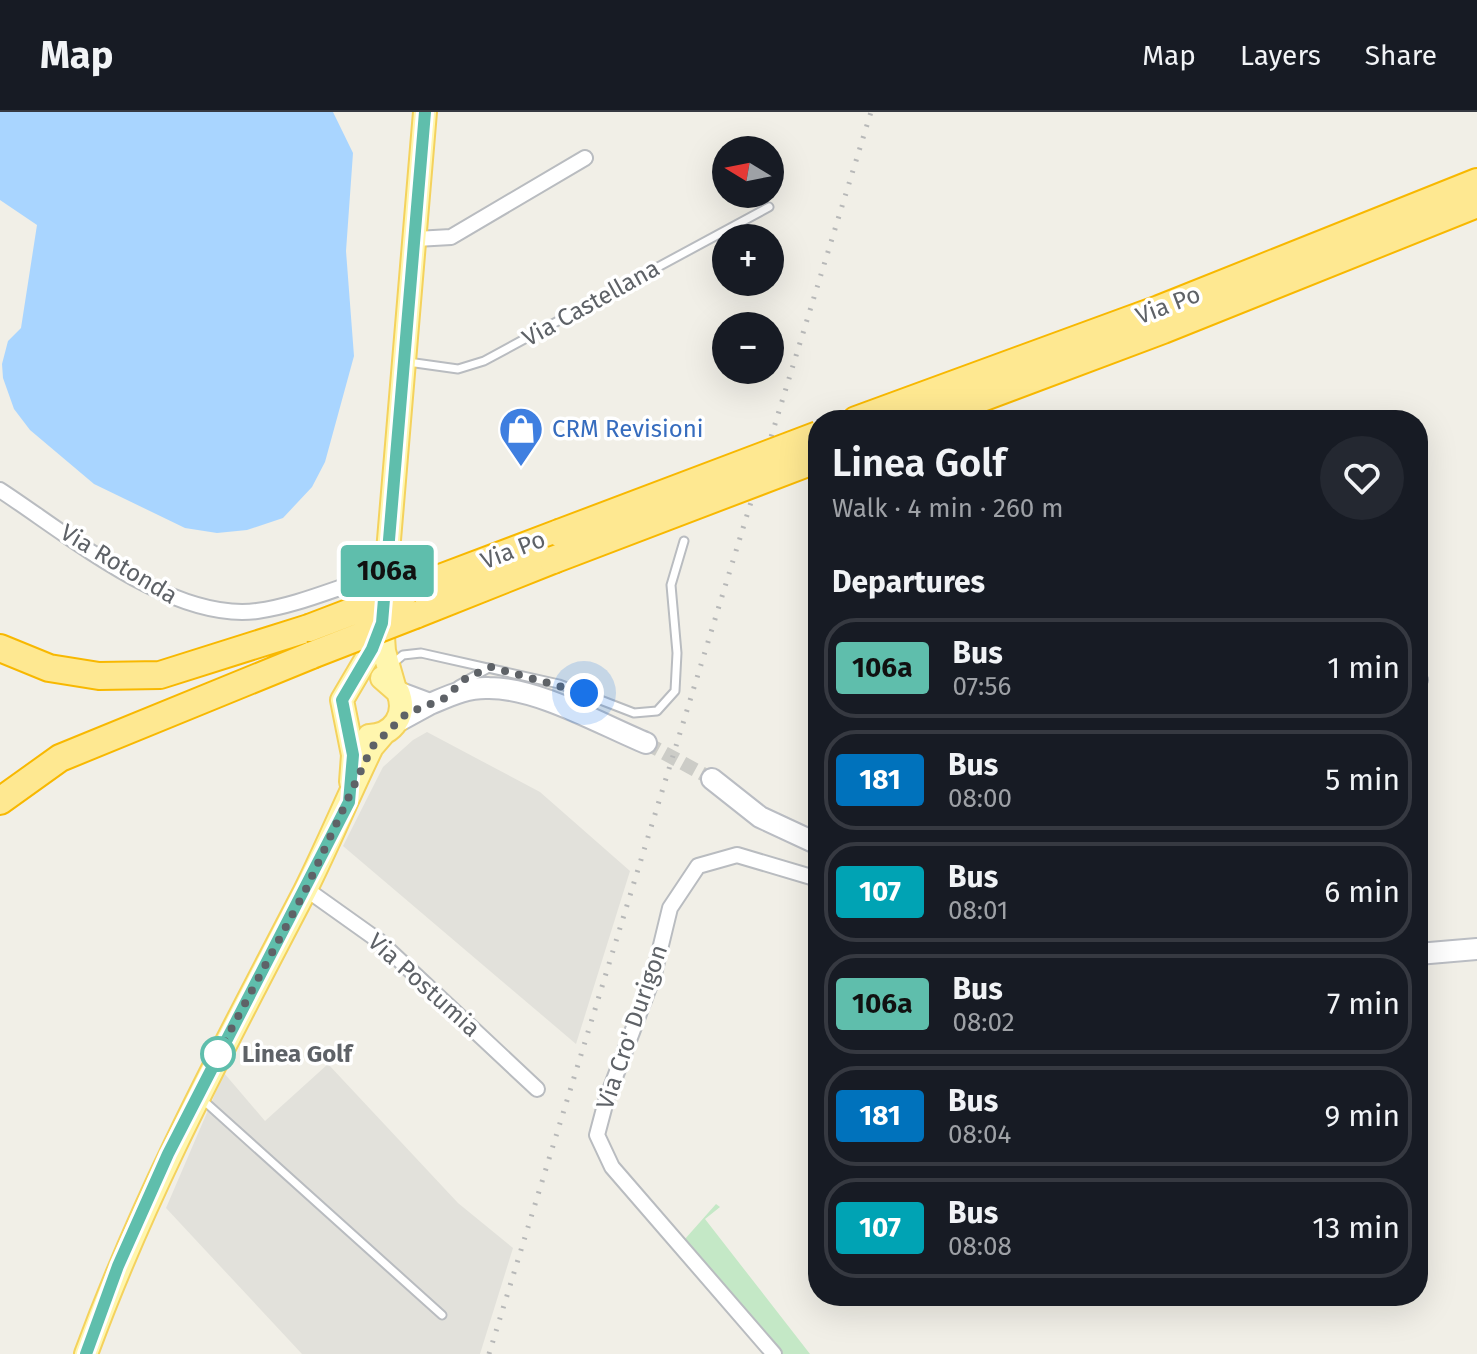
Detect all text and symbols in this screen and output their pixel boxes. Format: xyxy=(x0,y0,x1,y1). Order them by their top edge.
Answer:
text: Map xyxy=(40,32,113,78)
text: Map xyxy=(1142,39,1196,72)
text: Layers xyxy=(1240,39,1321,72)
text: Share xyxy=(1365,39,1437,72)
north arrow xyxy=(712,136,784,208)
map controls xyxy=(712,136,784,384)
button: + xyxy=(712,224,784,296)
street label: Via Castellana xyxy=(518,254,664,352)
street label: Via Po xyxy=(1132,280,1204,330)
button: − xyxy=(712,312,784,384)
shop icon: CRM Revisioni xyxy=(497,405,545,468)
place label: CRM Revisioni xyxy=(552,415,704,443)
button: heart xyxy=(1320,436,1404,520)
text: Linea Golf xyxy=(832,440,1006,486)
text: Walk · 4 min · 260 m xyxy=(832,493,1064,524)
street label: Via Rotonda xyxy=(55,518,183,610)
street label: Via Po xyxy=(477,525,549,575)
line badge: 106a xyxy=(331,545,443,597)
text: 106a xyxy=(357,554,417,587)
text: Departures xyxy=(832,564,985,600)
text: Bus xyxy=(953,635,1003,671)
text: 1 min xyxy=(1327,650,1400,686)
text: 106a xyxy=(852,651,913,684)
text: 07:56 xyxy=(953,671,1011,702)
your location xyxy=(564,673,604,713)
text: Bus xyxy=(948,747,998,783)
text: 5 min xyxy=(1325,762,1400,798)
text: 181 xyxy=(859,763,901,796)
text: 08:00 xyxy=(948,783,1012,814)
text: Bus xyxy=(948,859,998,895)
text: 6 min xyxy=(1324,874,1400,910)
text: 107 xyxy=(859,875,901,908)
text: 08:01 xyxy=(948,895,1008,926)
street label: Via Postumia xyxy=(362,927,486,1043)
street label: Via Cro' Durigon xyxy=(591,941,673,1113)
text: Bus xyxy=(953,971,1003,1007)
text: 7 min xyxy=(1327,986,1400,1022)
text: 106a xyxy=(852,987,913,1020)
text: 08:02 xyxy=(953,1007,1015,1038)
marker: Linea Golf xyxy=(201,1037,235,1071)
place label: Linea Golf xyxy=(242,1040,354,1068)
text: Bus xyxy=(948,1083,998,1119)
text: 9 min xyxy=(1325,1098,1400,1134)
text: 181 xyxy=(859,1099,901,1132)
text: 08:04 xyxy=(948,1119,1011,1150)
text: Bus xyxy=(948,1195,998,1231)
text: 13 min xyxy=(1312,1210,1400,1246)
text: 107 xyxy=(859,1211,901,1244)
text: 08:08 xyxy=(948,1231,1012,1262)

